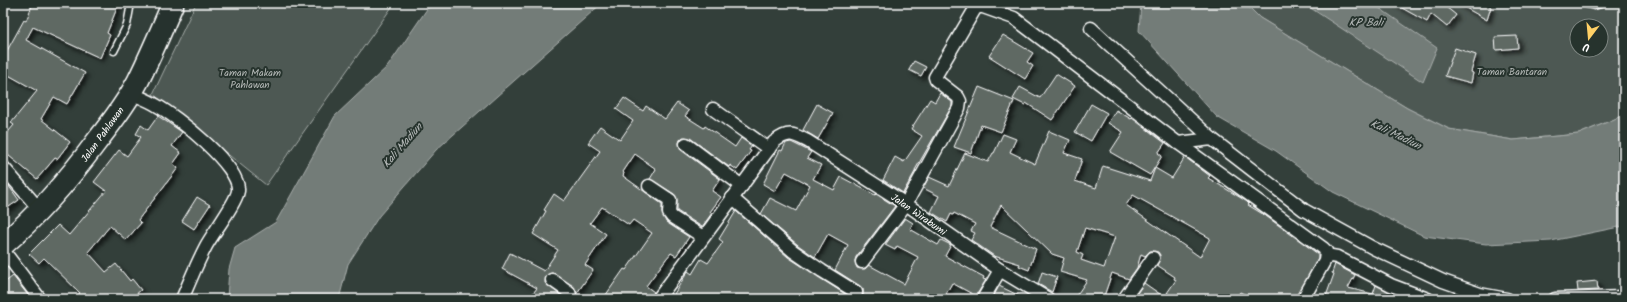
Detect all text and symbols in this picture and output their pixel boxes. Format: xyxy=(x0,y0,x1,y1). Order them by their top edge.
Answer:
water label: KP Bali xyxy=(1349,14,1386,32)
north arrow xyxy=(1569,18,1609,58)
text: U xyxy=(1580,37,1592,56)
park label: Taman Bantaran xyxy=(1477,64,1547,80)
park label: Taman Makam Pahlawan xyxy=(219,65,281,93)
street label: Jalan Pahlawan xyxy=(77,103,128,166)
water label: Kali Madiun xyxy=(1367,115,1425,155)
water label: Kali Madiun xyxy=(378,118,428,172)
street label: Jalan Wirabumi xyxy=(887,190,950,240)

